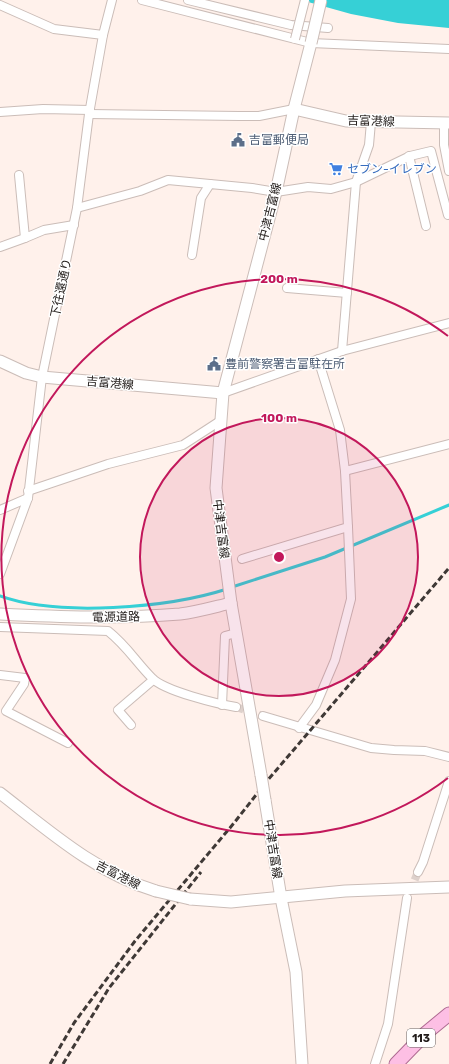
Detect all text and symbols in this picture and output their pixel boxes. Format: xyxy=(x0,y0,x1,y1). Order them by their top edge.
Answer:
street label: 吉富港線 xyxy=(347,113,395,129)
public building icon: 吉富郵便局 xyxy=(230,132,246,148)
place label: 吉富郵便局 xyxy=(249,133,309,147)
supermarket icon: セブン-イレブン xyxy=(328,161,344,177)
place label: セブン-イレブン xyxy=(347,162,437,176)
street label: 中津吉富線 xyxy=(256,181,284,243)
street label: 下往還通り xyxy=(48,257,74,319)
text: 200 m xyxy=(260,272,298,286)
public building icon: 豊前警察署吉富駐在所 xyxy=(206,356,222,372)
place label: 豊前警察署吉富駐在所 xyxy=(225,357,345,371)
street label: 吉富港線 xyxy=(85,374,135,392)
text: 100 m xyxy=(261,411,297,425)
street label: 中津吉富線 xyxy=(210,498,232,560)
centre of rings xyxy=(272,550,286,564)
street label: 電源道路 xyxy=(92,610,140,624)
street label: 中津吉富線 xyxy=(261,818,285,880)
street label: 吉富港線 xyxy=(93,858,143,892)
road number: 113 xyxy=(407,1029,435,1047)

